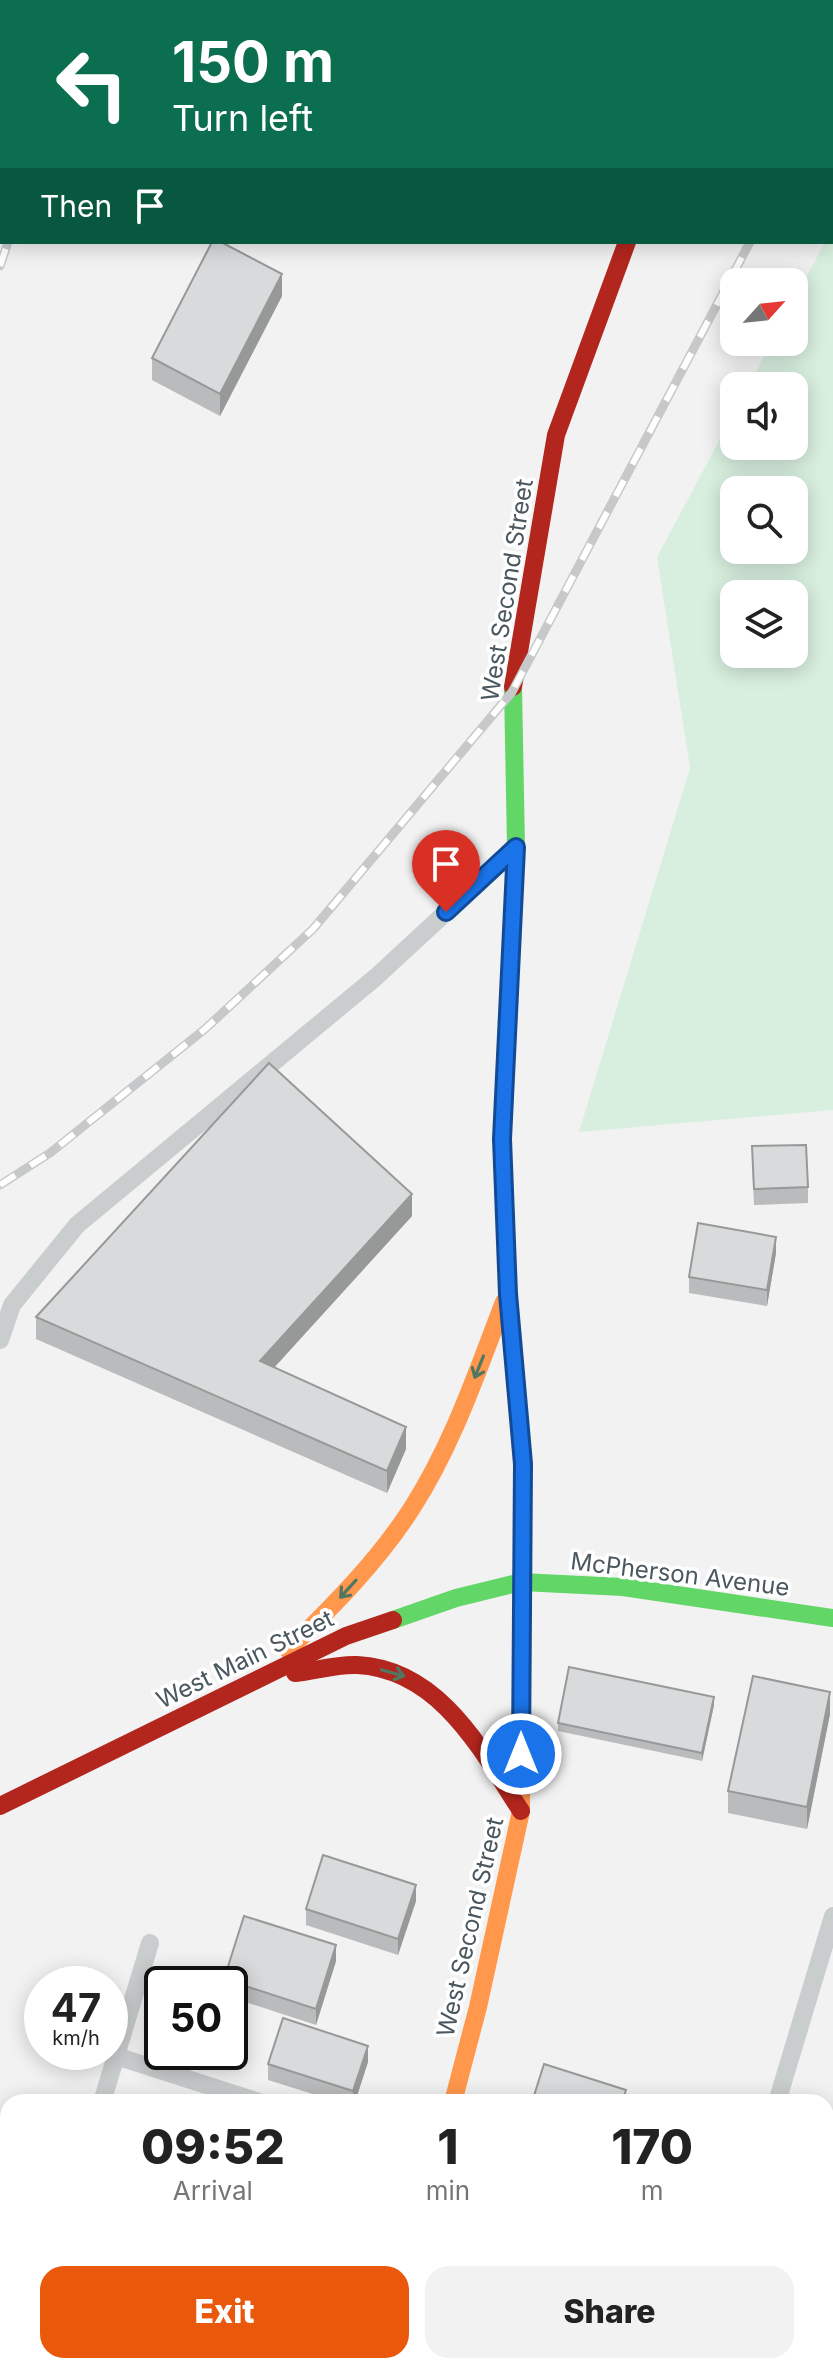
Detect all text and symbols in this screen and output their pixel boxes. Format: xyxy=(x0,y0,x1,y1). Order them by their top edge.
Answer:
text: 150 m xyxy=(172,28,334,96)
icon: left xyxy=(40,32,144,136)
text: Turn left xyxy=(172,96,313,140)
icon: arrive xyxy=(128,184,172,228)
text: Then xyxy=(40,188,112,224)
north arrow xyxy=(720,268,808,356)
map controls xyxy=(720,268,808,668)
button: sound xyxy=(720,372,808,460)
button: search xyxy=(720,476,808,564)
street label: West Second Street xyxy=(475,477,539,703)
button: layers xyxy=(720,580,808,668)
pin xyxy=(412,830,480,912)
icon: arrive xyxy=(424,842,468,886)
one-way arrow xyxy=(471,1354,485,1379)
street label: McPherson Avenue xyxy=(569,1546,791,1602)
one-way arrow xyxy=(339,1579,358,1599)
street label: West Main Street xyxy=(152,1604,338,1714)
one-way arrow xyxy=(380,1667,405,1681)
position arrow xyxy=(479,1712,563,1796)
street label: West Second Street xyxy=(431,1814,509,2040)
speed limit sign: 50 xyxy=(144,1966,248,2070)
text: 47 xyxy=(51,1983,101,2032)
text: km/h xyxy=(52,2026,100,2050)
text: 09:52 xyxy=(141,2117,285,2176)
text: 1 xyxy=(437,2117,459,2176)
text: 170 xyxy=(611,2117,693,2176)
text: Arrival xyxy=(173,2175,253,2206)
text: min xyxy=(426,2175,470,2206)
text: m xyxy=(641,2175,663,2206)
button: Exit xyxy=(40,2266,409,2358)
button: Share xyxy=(425,2266,794,2358)

